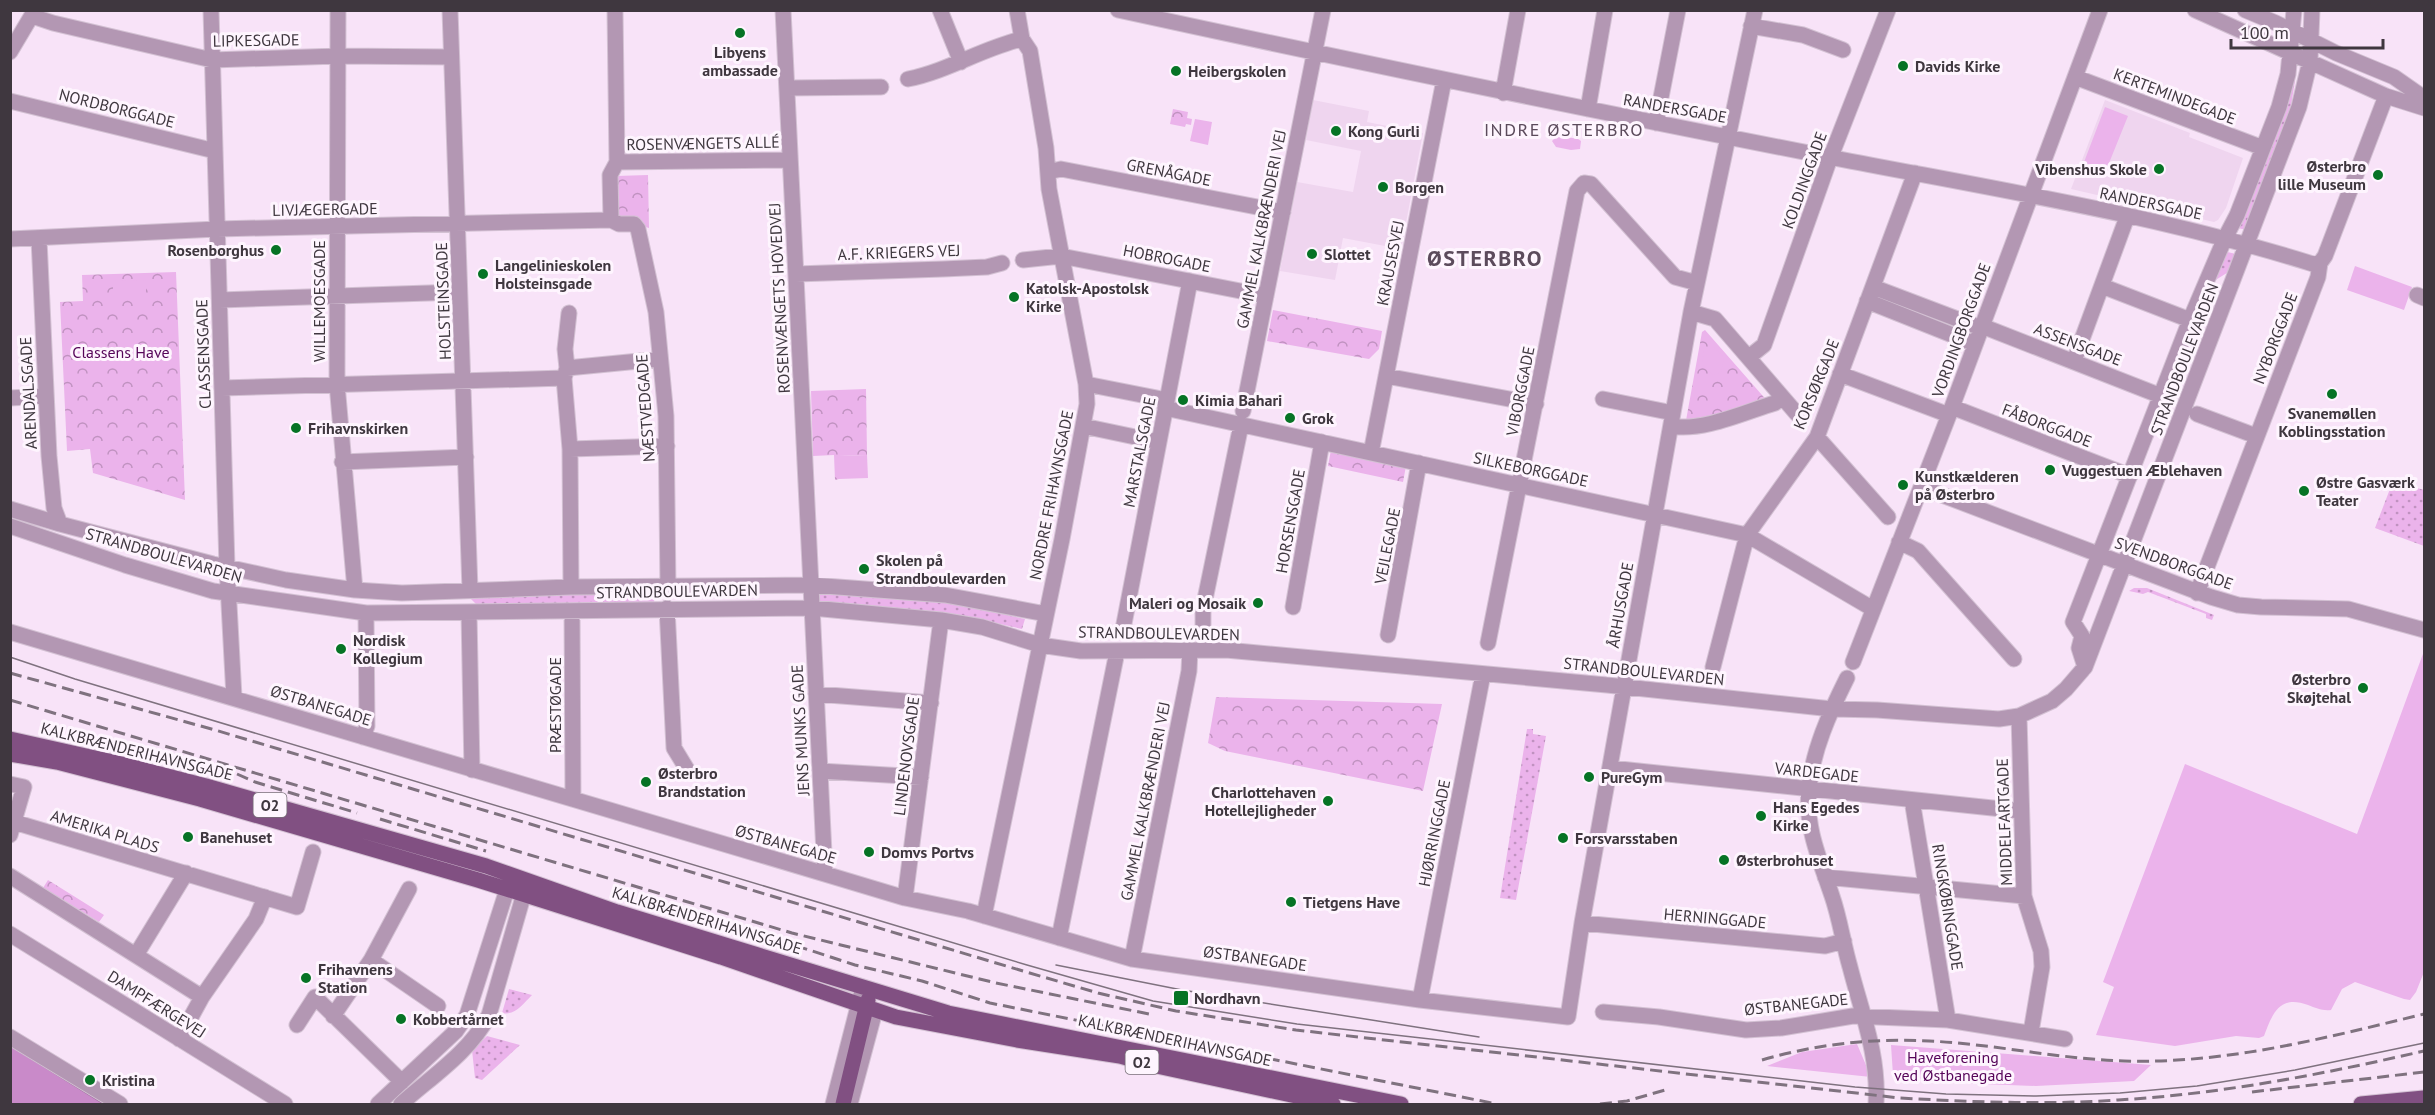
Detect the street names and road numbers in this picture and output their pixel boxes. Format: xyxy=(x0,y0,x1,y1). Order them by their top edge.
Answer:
street label: LIPKESGADE xyxy=(212,29,300,51)
street label: KERTEMINDEGADE xyxy=(2111,63,2239,129)
street label: NORDBORGGADE xyxy=(57,84,177,132)
street label: RANDERSGADE xyxy=(1622,89,1728,127)
street label: GAMMEL KALKBRÆNDERI VEJ xyxy=(1232,128,1290,330)
street label: KOLDINGGADE xyxy=(1777,129,1831,231)
street label: ROSENVÆNGETS ALLÉ xyxy=(626,132,780,154)
street label: GRENÅGADE xyxy=(1125,154,1213,190)
street label: RANDERSGADE xyxy=(2098,182,2204,224)
street label: LIVJÆGERGADE xyxy=(272,198,378,220)
street label: ROSENVÆNGETS HOVEDVEJ xyxy=(764,202,794,394)
street label: KRAUSESVEJ xyxy=(1372,219,1408,307)
street label: WILLEMOESGADE xyxy=(309,240,329,362)
street label: A.F. KRIEGERS VEJ xyxy=(837,240,961,264)
street label: HOBROGADE xyxy=(1121,240,1213,276)
street label: HOLSTEINSGADE xyxy=(431,242,455,360)
street label: VORDINGBORGGADE xyxy=(1927,260,1995,401)
street label: STRANDBOULEVARDEN xyxy=(2146,280,2222,438)
street label: NYBORGGADE xyxy=(2248,289,2302,387)
street label: CLASSENSGADE xyxy=(191,299,215,409)
street label: ASSENSGADE xyxy=(2031,318,2125,370)
street label: ARENDALSGADE xyxy=(15,336,41,450)
street label: KORSØRGADE xyxy=(1789,336,1843,432)
street label: VIBORGGADE xyxy=(1501,345,1538,438)
street label: NÆSTVEDGADE xyxy=(631,353,659,463)
street label: MARSTALSGADE xyxy=(1118,395,1160,509)
street label: FÅBORGGADE xyxy=(1999,399,2095,451)
street label: NORDRE FRIHAVNSGADE xyxy=(1025,408,1077,582)
street label: SILKEBORGGADE xyxy=(1472,447,1590,491)
street label: HORSENSGADE xyxy=(1271,467,1309,575)
street label: VEJLEGADE xyxy=(1370,506,1404,587)
street label: STRANDBOULEVARDEN xyxy=(84,523,244,587)
street label: SVENDBORGGADE xyxy=(2112,532,2236,594)
street label: ÅRHUSGADE xyxy=(1603,561,1637,649)
street label: STRANDBOULEVARDEN xyxy=(596,580,758,602)
street label: STRANDBOULEVARDEN xyxy=(1078,622,1240,644)
street label: STRANDBOULEVARDEN xyxy=(1563,653,1725,689)
street label: PRÆSTØGADE xyxy=(545,657,565,753)
street label: JENS MUNKS GADE xyxy=(787,664,813,797)
street label: ØSTBANEGADE xyxy=(268,680,374,730)
street label: LINDENOVSGADE xyxy=(889,695,923,817)
street label: GAMMEL KALKBRÆNDERI VEJ xyxy=(1116,700,1174,902)
street label: KALKBRÆNDERIHAVNSGADE xyxy=(39,717,235,785)
street label: VARDEGADE xyxy=(1773,758,1860,786)
street label: MIDDELFARTGADE xyxy=(1992,758,2016,886)
street label: HJØRRINGGADE xyxy=(1414,778,1454,888)
road number: O2 xyxy=(254,793,286,817)
street label: AMERIKA PLADS xyxy=(48,805,162,857)
street label: ØSTBANEGADE xyxy=(733,820,839,868)
street label: RINGKØBINGGADE xyxy=(1928,843,1968,971)
street label: KALKBRÆNDERIHAVNSGADE xyxy=(610,882,804,958)
street label: HERNINGGADE xyxy=(1663,904,1767,932)
street label: ØSTBANEGADE xyxy=(1202,941,1308,975)
street label: DAMPFÆRGEVEJ xyxy=(104,966,210,1042)
street label: ØSTBANEGADE xyxy=(1743,989,1849,1019)
street label: KALKBRÆNDERIHAVNSGADE xyxy=(1076,1010,1274,1070)
road number: O2 xyxy=(1126,1050,1158,1074)

